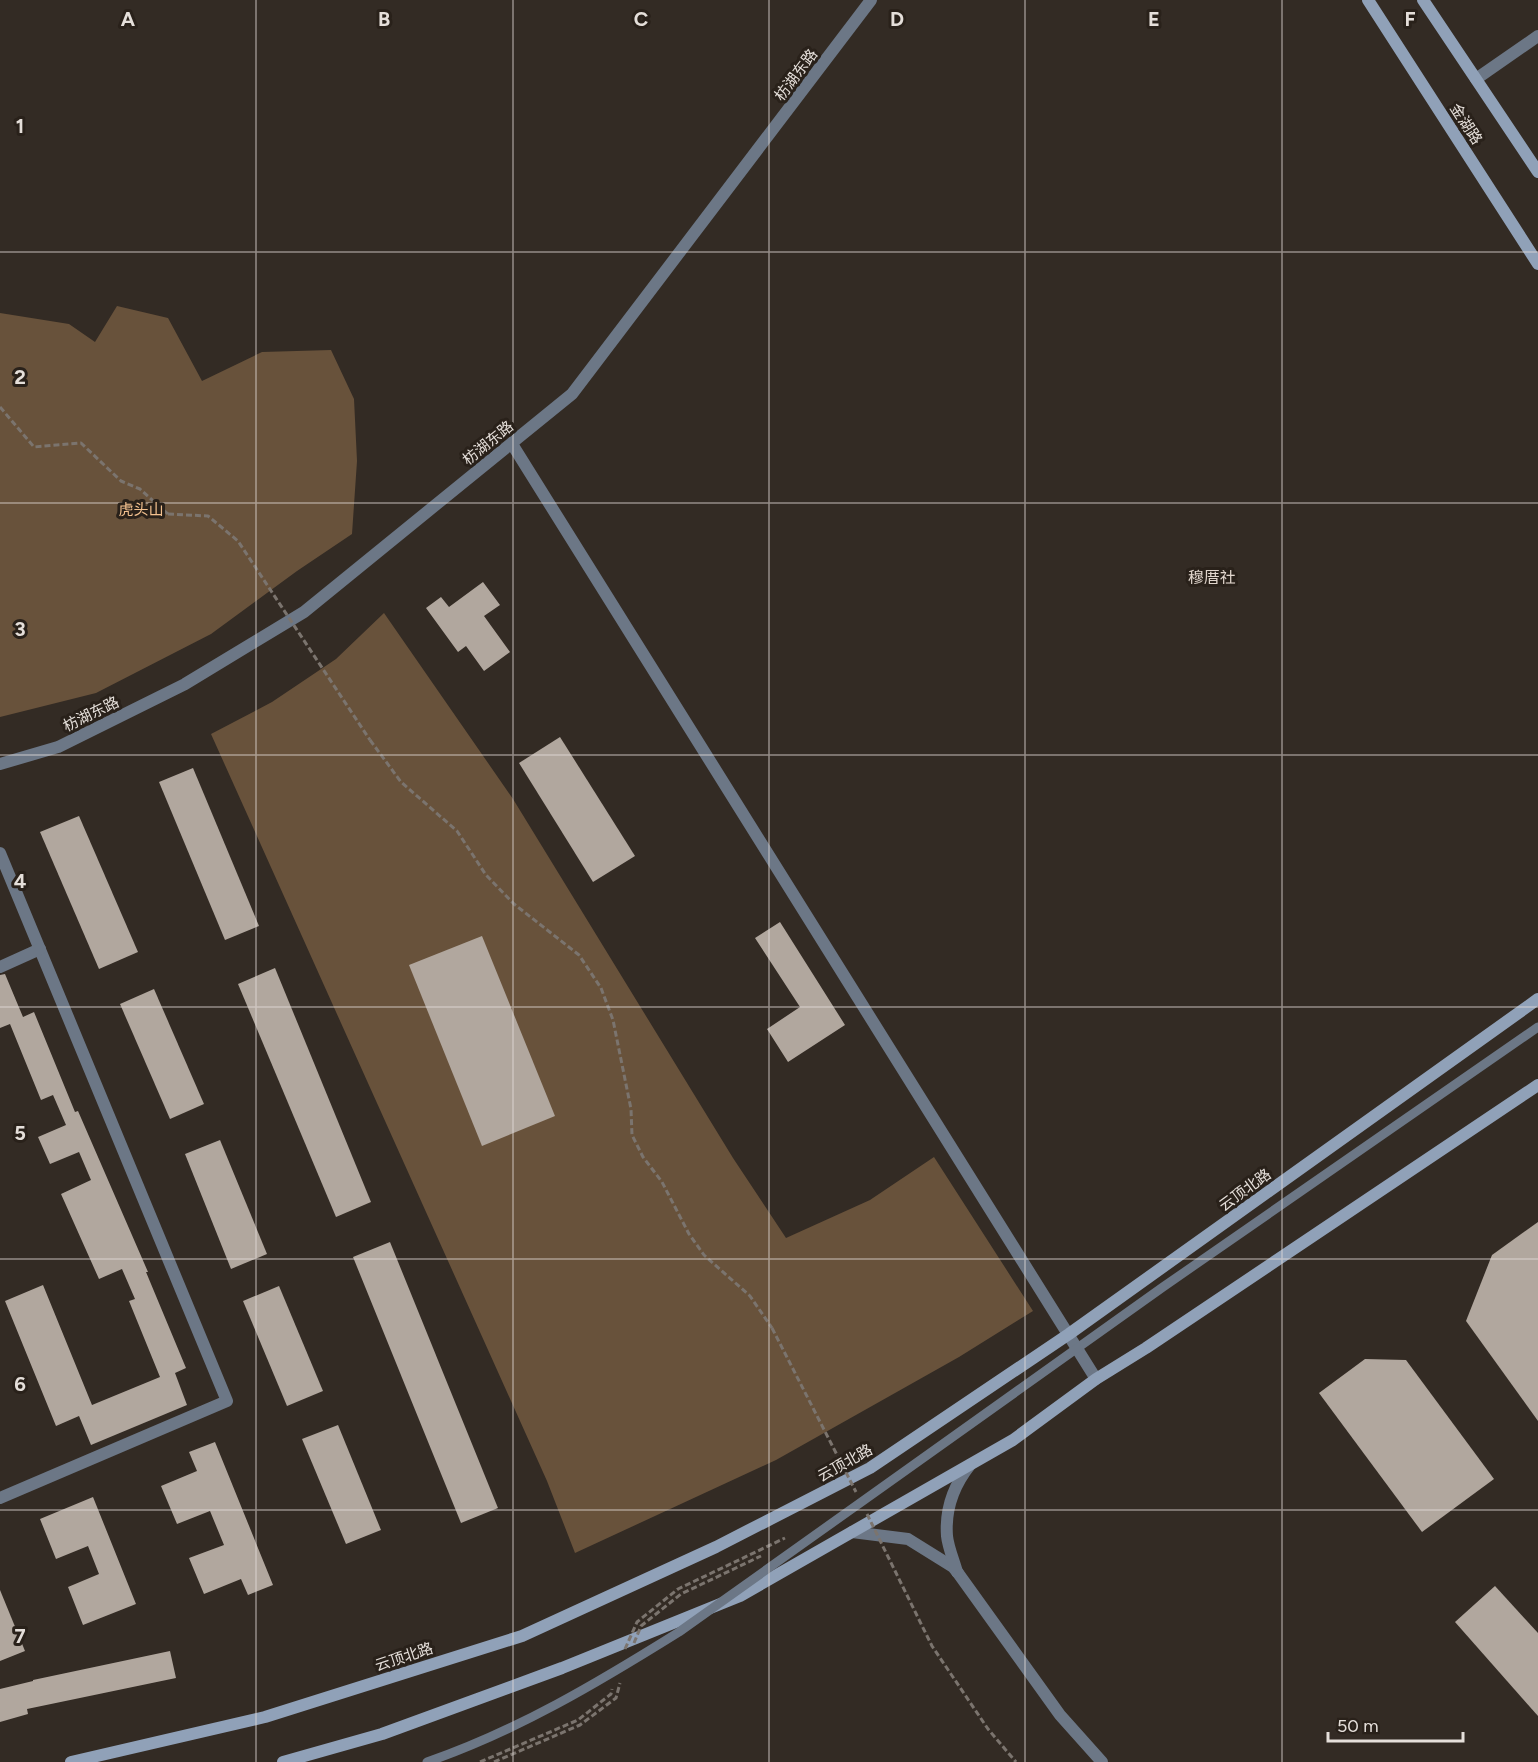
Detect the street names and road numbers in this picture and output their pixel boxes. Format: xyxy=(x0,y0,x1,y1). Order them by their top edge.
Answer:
street label: 枋湖东路 xyxy=(771,46,821,104)
street label: 金湖路 xyxy=(1446,100,1486,148)
street label: 枋湖东路 xyxy=(459,417,517,469)
street label: 枋湖东路 xyxy=(60,693,122,735)
street label: 云顶北路 xyxy=(1215,1165,1275,1215)
street label: 云顶北路 xyxy=(814,1441,876,1485)
street label: 云顶北路 xyxy=(373,1639,435,1675)

